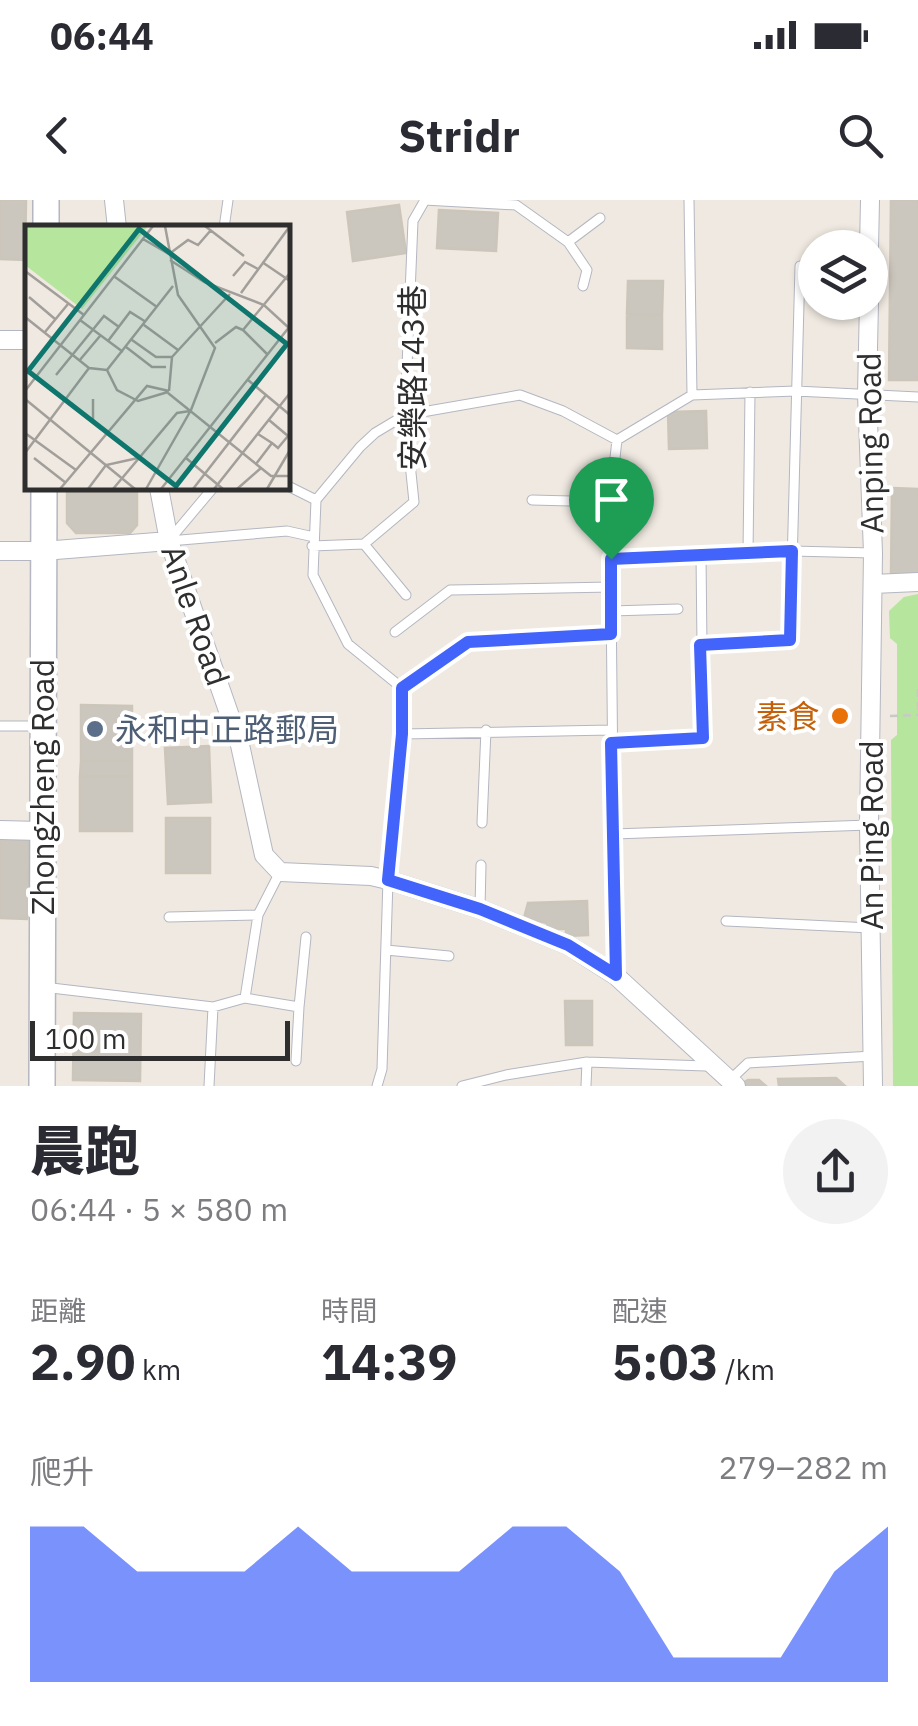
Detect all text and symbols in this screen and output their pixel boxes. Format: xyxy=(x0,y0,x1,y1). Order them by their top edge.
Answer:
text: 06:44 xyxy=(50,11,154,60)
text: Stridr xyxy=(398,106,520,164)
icon: back xyxy=(30,108,85,163)
icon: search xyxy=(833,108,888,163)
inset map xyxy=(25,225,290,490)
map controls xyxy=(798,230,888,320)
button: layers xyxy=(798,230,888,320)
street label: 安樂路143巷 xyxy=(391,285,433,471)
street label: Anping Road xyxy=(847,352,893,534)
pin xyxy=(569,457,654,560)
icon: arrive xyxy=(584,472,639,527)
street label: Anle Road xyxy=(152,539,240,691)
street label: Zhongzheng Road xyxy=(21,659,63,915)
place label: 素食 xyxy=(756,695,820,737)
marker: 素食 xyxy=(829,705,851,727)
place label: 永和中正路郵局 xyxy=(115,708,339,750)
marker: 永和中正路郵局 xyxy=(84,718,106,740)
street label: An Ping Road xyxy=(850,740,892,930)
scale bar xyxy=(30,1016,290,1060)
text: 100 m xyxy=(45,1020,126,1057)
text: 晨跑 xyxy=(30,1115,140,1186)
button: share xyxy=(783,1119,888,1224)
text: 06:44 · 5 × 580 m xyxy=(30,1188,288,1230)
text: 距離 xyxy=(30,1292,86,1329)
text: 時間 xyxy=(321,1292,377,1329)
text: 配速 xyxy=(612,1292,668,1329)
text: 2.90 xyxy=(30,1329,136,1394)
text: 14:39 xyxy=(321,1329,458,1394)
text: 5:03 xyxy=(612,1329,719,1394)
text: km xyxy=(136,1351,181,1388)
text: /km xyxy=(719,1351,775,1388)
text: 279–282 m xyxy=(718,1446,888,1488)
text: 爬升 xyxy=(30,1450,94,1492)

